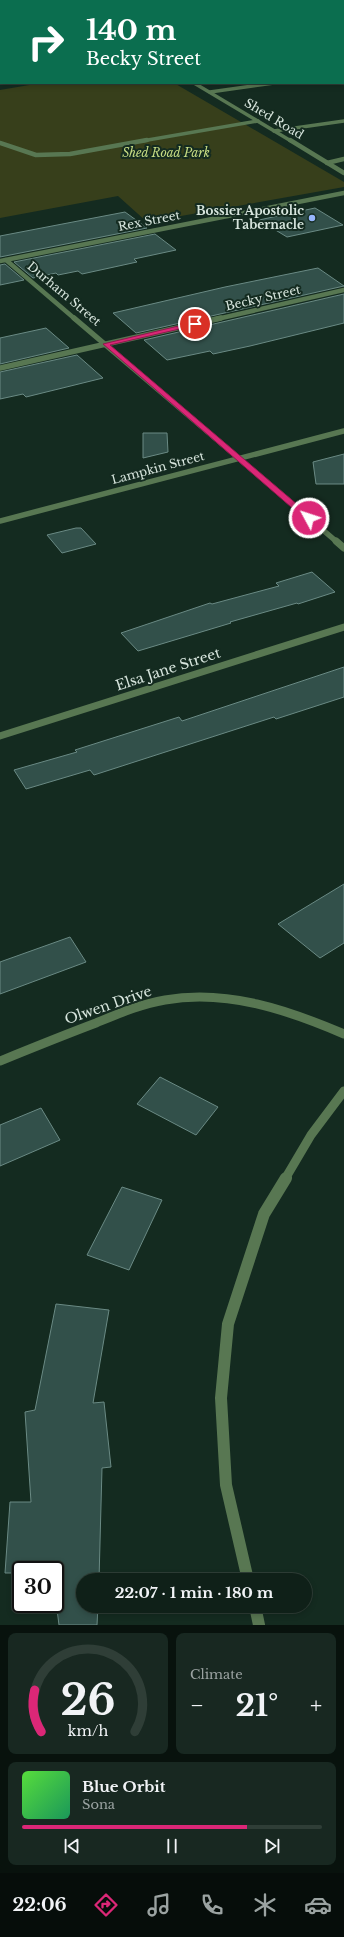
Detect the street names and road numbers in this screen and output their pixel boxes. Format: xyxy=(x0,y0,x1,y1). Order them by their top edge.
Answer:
street label: Shed Road xyxy=(242,95,307,142)
street label: Rex Street xyxy=(117,207,182,234)
street label: Durham Street xyxy=(24,258,105,329)
street label: Becky Street xyxy=(224,281,302,313)
street label: Lampkin Street xyxy=(110,448,206,487)
street label: Elsa Jane Street xyxy=(113,643,223,694)
street label: Olwen Drive xyxy=(62,982,154,1028)

